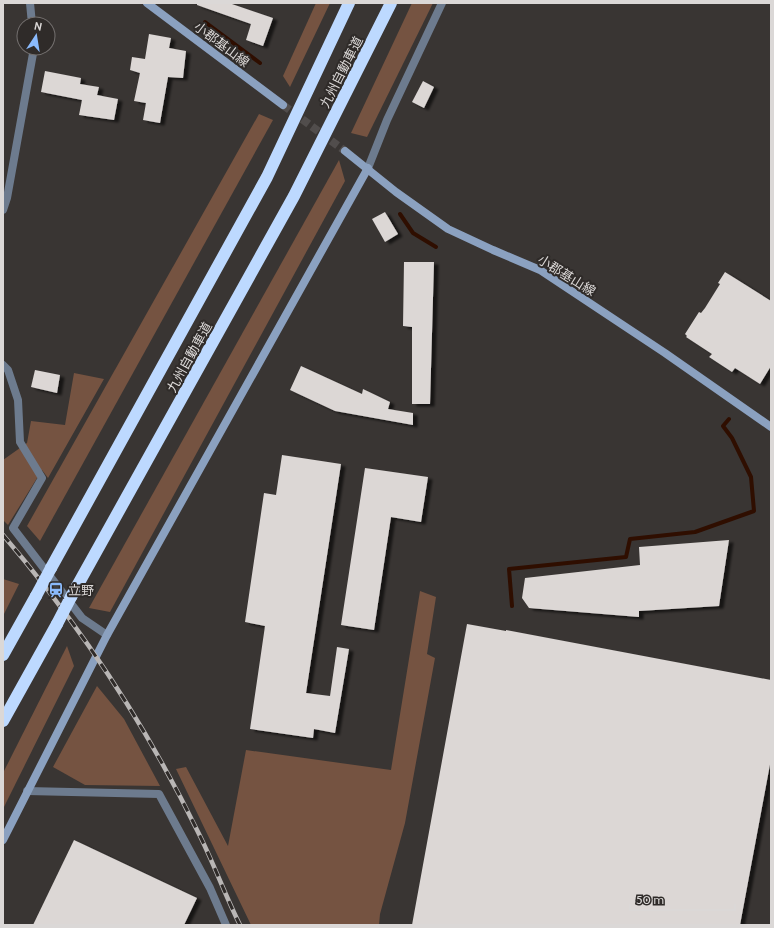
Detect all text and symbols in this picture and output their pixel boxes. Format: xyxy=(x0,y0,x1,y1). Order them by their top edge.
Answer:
north arrow xyxy=(16,16,56,56)
street label: 小郡基山線 xyxy=(191,18,253,70)
text: N xyxy=(33,19,43,34)
street label: 九州自動車道 xyxy=(316,34,366,110)
street label: 小郡基山線 xyxy=(535,251,599,299)
street label: 九州自動車道 xyxy=(163,319,215,395)
station icon: 立野 xyxy=(47,581,65,599)
place label: 立野 xyxy=(68,582,94,598)
scale bar xyxy=(630,886,735,912)
text: 50 m xyxy=(636,892,664,907)

